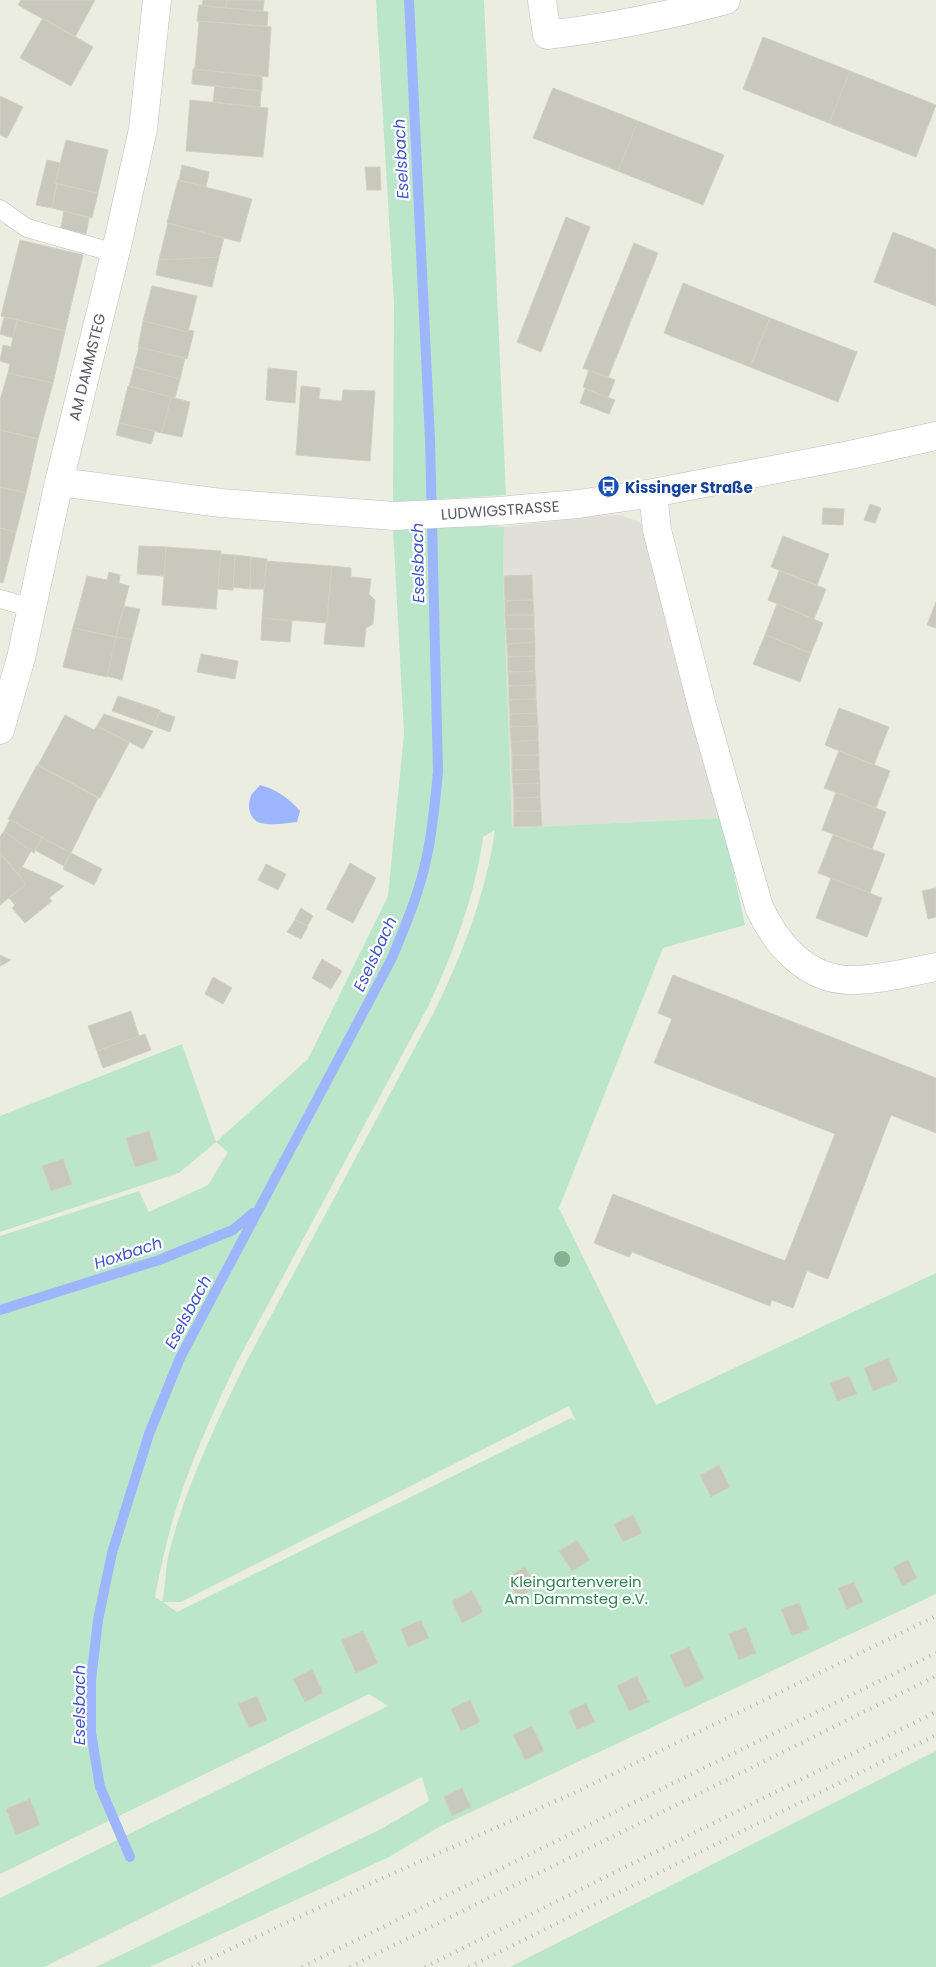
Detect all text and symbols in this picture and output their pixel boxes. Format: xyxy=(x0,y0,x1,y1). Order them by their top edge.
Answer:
water label: Eselsbach xyxy=(387,118,415,200)
street label: AM DAMMSTEG xyxy=(64,311,111,423)
bus stop icon: Kissinger Straße xyxy=(597,475,621,499)
place label: Kissinger Straße xyxy=(625,477,753,498)
street label: LUDWIGSTRASSE xyxy=(440,495,560,525)
water label: Eselsbach xyxy=(406,523,430,603)
water label: Eselsbach xyxy=(348,913,402,995)
water label: Hoxbach xyxy=(91,1231,165,1275)
water label: Eselsbach xyxy=(159,1271,217,1353)
park label: Kleingartenverein Am Dammsteg e.V. xyxy=(504,1571,648,1609)
water label: Eselsbach xyxy=(68,1665,91,1745)

